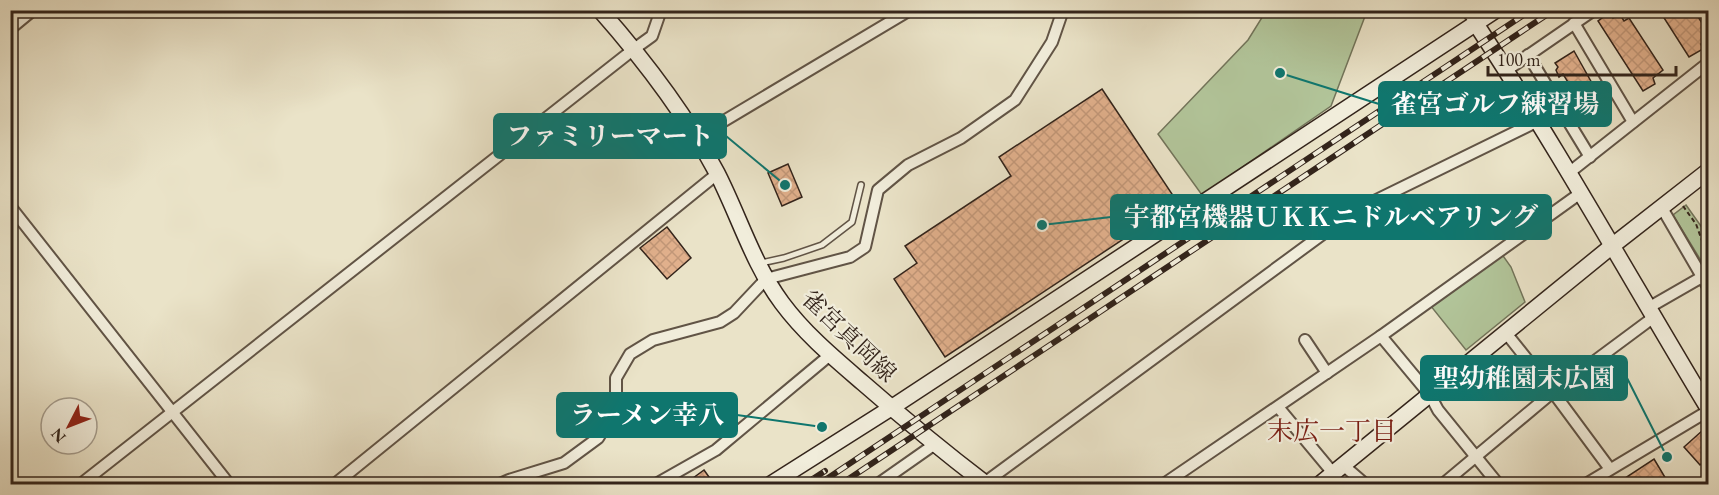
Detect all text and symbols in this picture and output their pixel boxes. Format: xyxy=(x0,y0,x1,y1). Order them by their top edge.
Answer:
scale bar xyxy=(1488,39,1676,77)
text: 100 m xyxy=(1497,48,1541,71)
callout: 雀宮ゴルフ練習場 xyxy=(1379,82,1611,126)
text: 雀宮ゴルフ練習場 xyxy=(1391,87,1599,121)
callout: ファミリーマート xyxy=(494,114,726,158)
text: ファミリーマート xyxy=(506,119,714,153)
callout: 宇都宮機器ＵＫＫニドルベアリング xyxy=(1111,195,1551,239)
text: 宇都宮機器ＵＫＫニドルベアリング xyxy=(1124,200,1538,234)
street label: 雀宮真岡線 xyxy=(795,283,903,388)
callout: 聖幼稚園末広園 xyxy=(1421,356,1627,400)
text: 聖幼稚園末広園 xyxy=(1433,361,1615,395)
callout: ラーメン幸八 xyxy=(557,393,737,437)
north arrow xyxy=(39,396,99,456)
text: ラーメン幸八 xyxy=(570,398,724,432)
district label: 末広一丁目 xyxy=(1267,414,1397,448)
text: N xyxy=(46,424,70,448)

